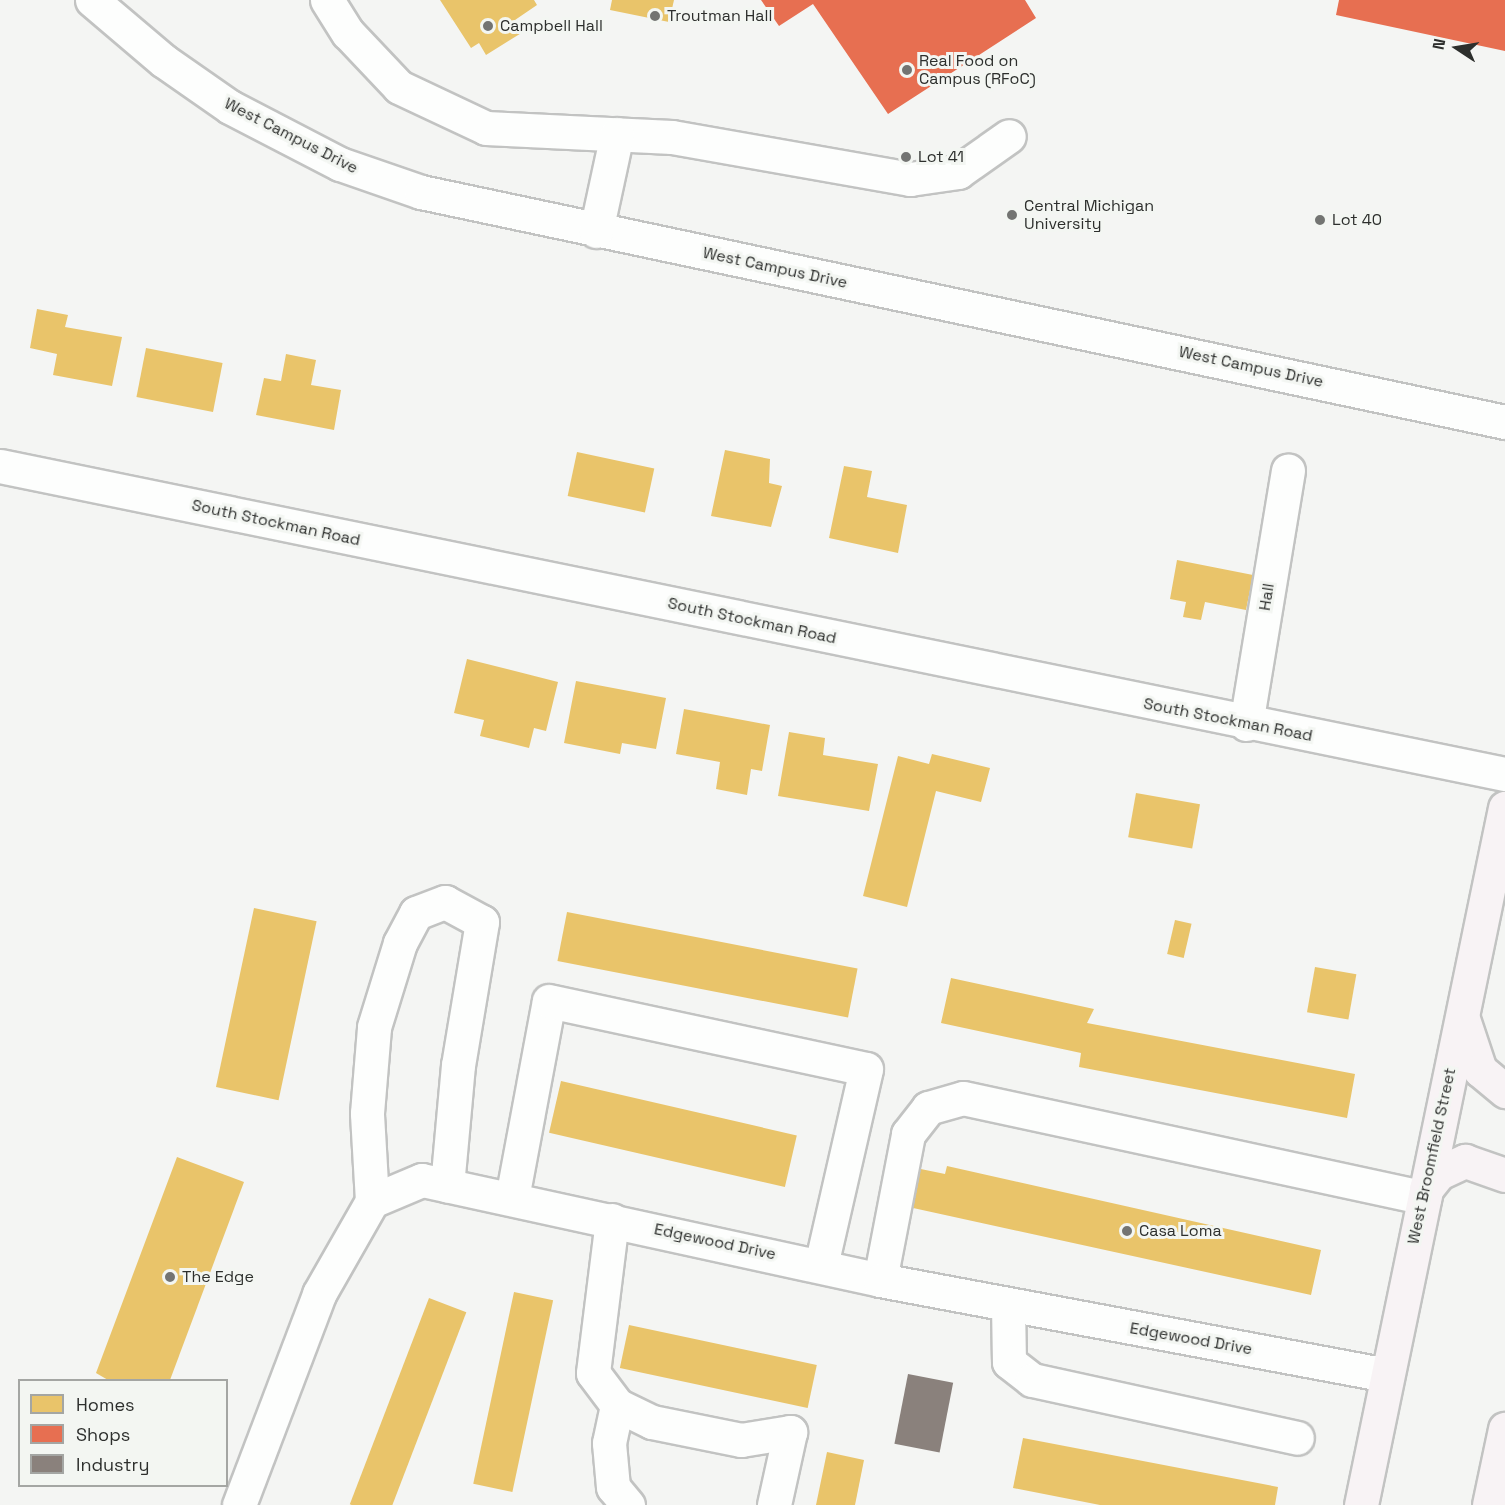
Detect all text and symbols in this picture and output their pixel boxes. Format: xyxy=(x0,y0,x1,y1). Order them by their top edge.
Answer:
place label: Troutman Hall xyxy=(667,6,772,26)
marker: Troutman Hall xyxy=(648,9,662,23)
place label: Campbell Hall xyxy=(500,16,603,36)
north arrow xyxy=(1427,18,1487,78)
marker: Campbell Hall xyxy=(481,19,495,33)
text: N xyxy=(1428,37,1450,52)
place label: Real Food on Campus (RFoC) xyxy=(919,51,1036,89)
marker: Real Food on Campus (RFoC) xyxy=(900,63,914,77)
street label: West Campus Drive xyxy=(221,94,361,178)
place label: Lot 41 xyxy=(918,147,964,167)
marker: Lot 41 xyxy=(899,150,913,164)
place label: Central Michigan University xyxy=(1024,196,1154,234)
marker: Central Michigan University xyxy=(1005,208,1019,222)
place label: Lot 40 xyxy=(1332,210,1382,230)
marker: Lot 40 xyxy=(1313,213,1327,227)
street label: West Campus Drive xyxy=(701,243,849,293)
street label: West Campus Drive xyxy=(1177,342,1325,392)
street label: South Stockman Road xyxy=(190,496,362,550)
street label: Hall xyxy=(1255,582,1279,612)
street label: South Stockman Road xyxy=(666,594,838,648)
street label: South Stockman Road xyxy=(1142,694,1314,746)
street label: West Broomfield Street xyxy=(1404,1066,1460,1246)
street label: Edgewood Drive xyxy=(652,1220,778,1264)
place label: Casa Loma xyxy=(1139,1221,1222,1241)
marker: Casa Loma xyxy=(1120,1224,1134,1238)
place label: The Edge xyxy=(182,1267,254,1287)
marker: The Edge xyxy=(163,1270,177,1284)
street label: Edgewood Drive xyxy=(1128,1319,1254,1359)
legend xyxy=(18,1379,228,1487)
text: Homes xyxy=(76,1393,135,1416)
text: Shops xyxy=(76,1423,130,1446)
text: Industry xyxy=(76,1453,149,1476)

